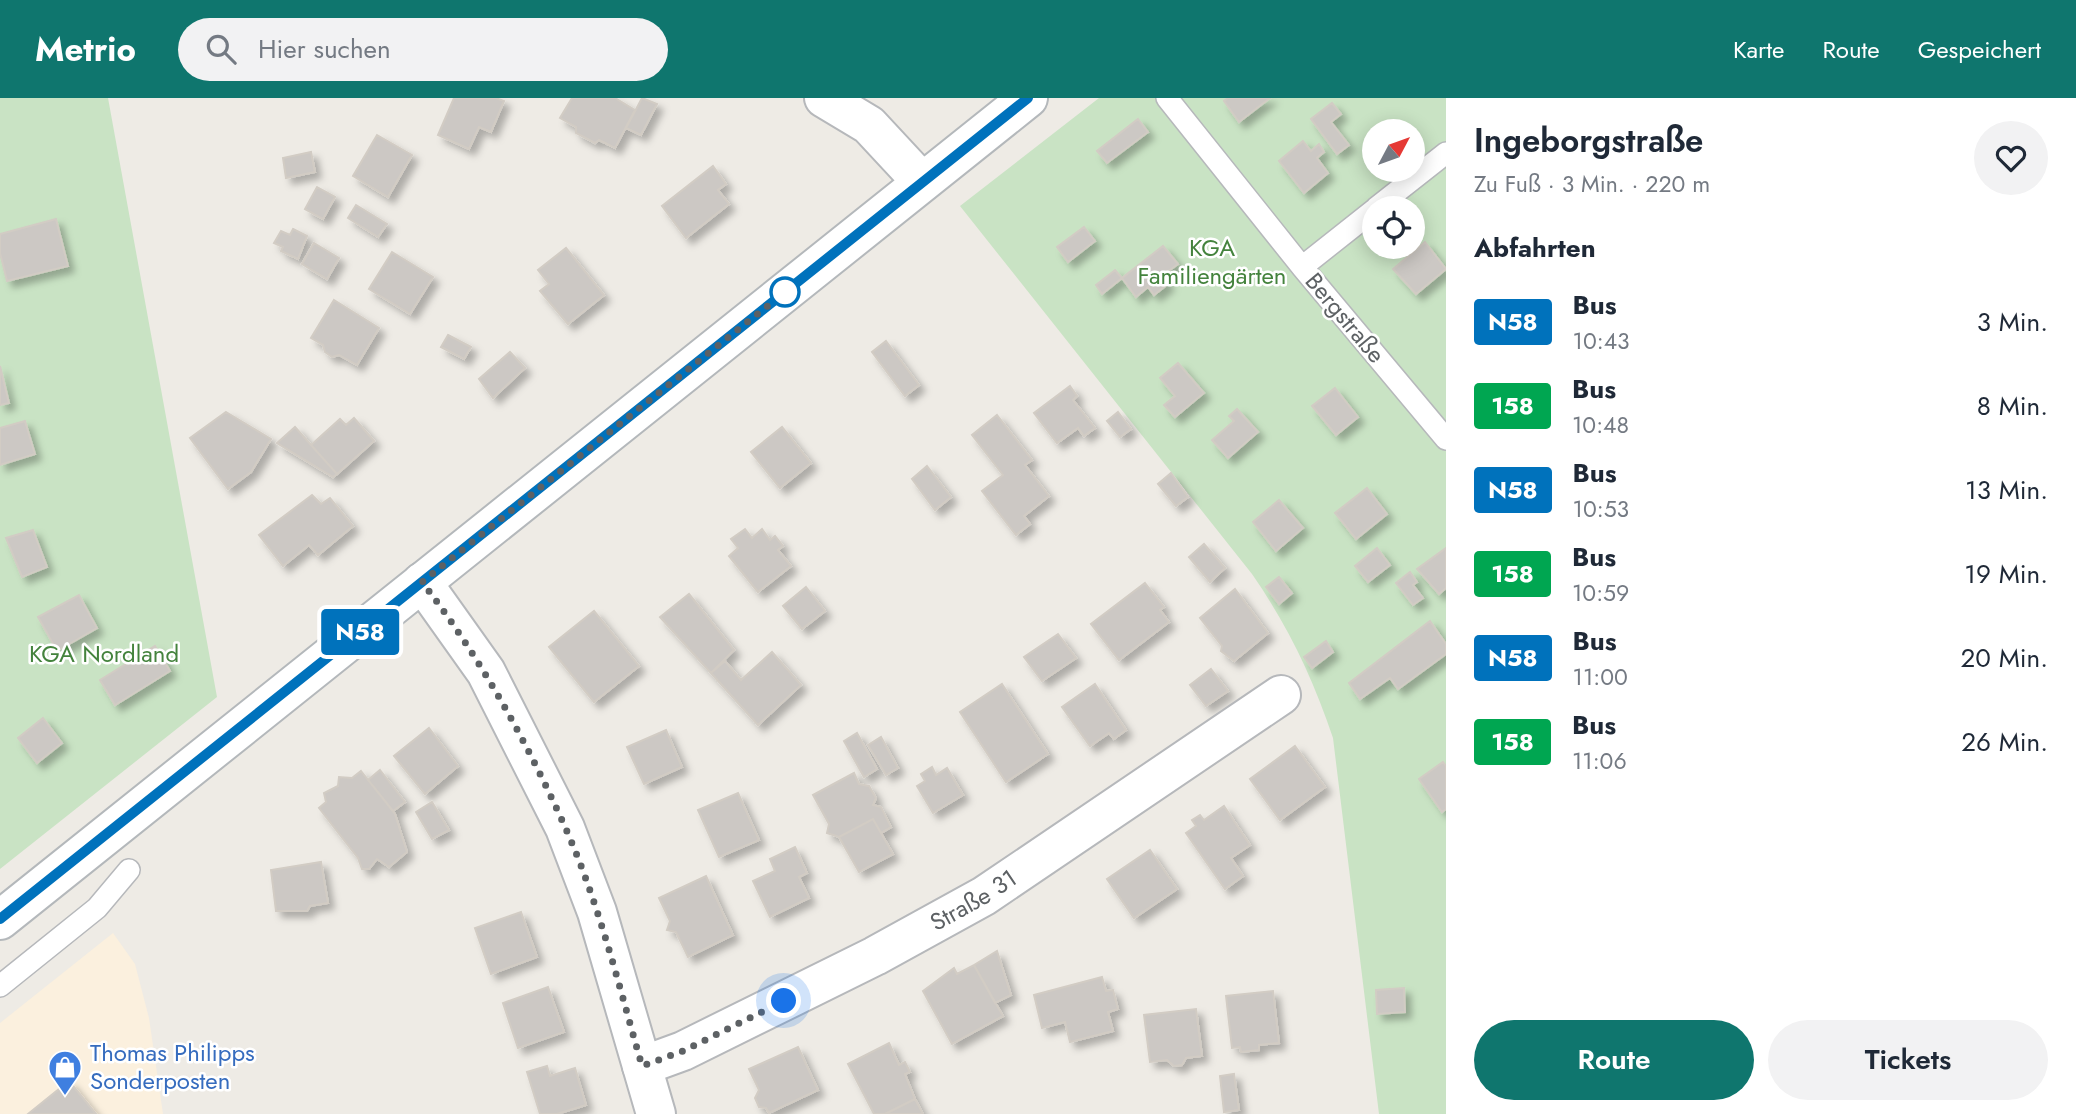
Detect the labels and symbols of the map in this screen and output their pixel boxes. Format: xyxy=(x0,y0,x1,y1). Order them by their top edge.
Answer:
north arrow xyxy=(1362,119,1424,182)
park label: KGA Familiengärten xyxy=(1138,230,1286,293)
street label: Bergstraße xyxy=(1297,265,1394,370)
unlabelled marker xyxy=(770,277,800,307)
line badge: N58 xyxy=(320,609,400,655)
park label: KGA Nordland xyxy=(29,636,179,671)
street label: Straße 31 xyxy=(923,861,1024,939)
your location xyxy=(766,983,801,1018)
place label: Thomas Philipps Sonderposten xyxy=(90,1035,255,1098)
shop icon: Thomas Philipps Sonderposten xyxy=(46,1048,84,1097)

